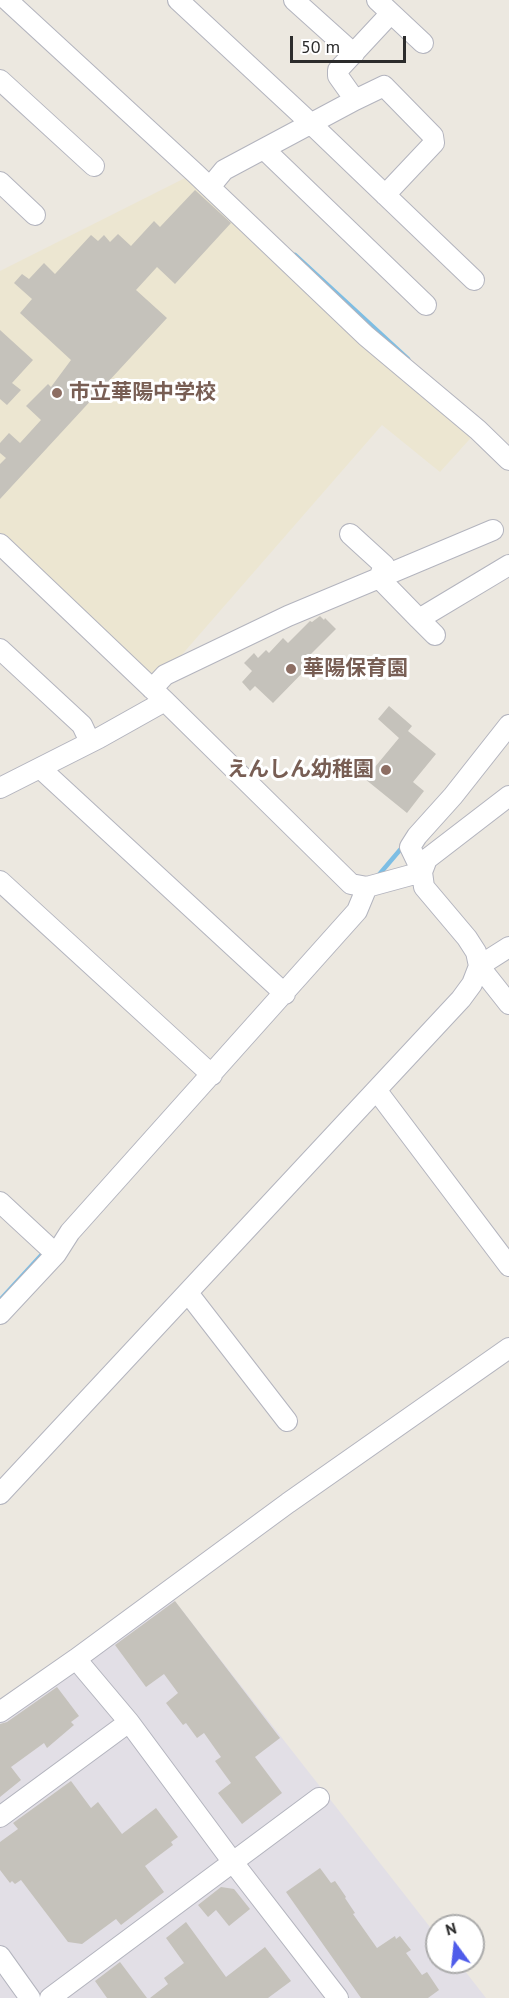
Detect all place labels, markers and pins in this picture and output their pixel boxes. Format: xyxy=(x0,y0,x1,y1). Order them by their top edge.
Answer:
place label: 市立華陽中学校 xyxy=(69,380,216,406)
marker: 市立華陽中学校 xyxy=(50,386,64,400)
place label: 華陽保育園 xyxy=(303,656,408,682)
marker: 華陽保育園 xyxy=(284,662,298,676)
place label: えんしん幼稚園 xyxy=(227,757,374,783)
marker: えんしん幼稚園 xyxy=(379,763,393,777)

